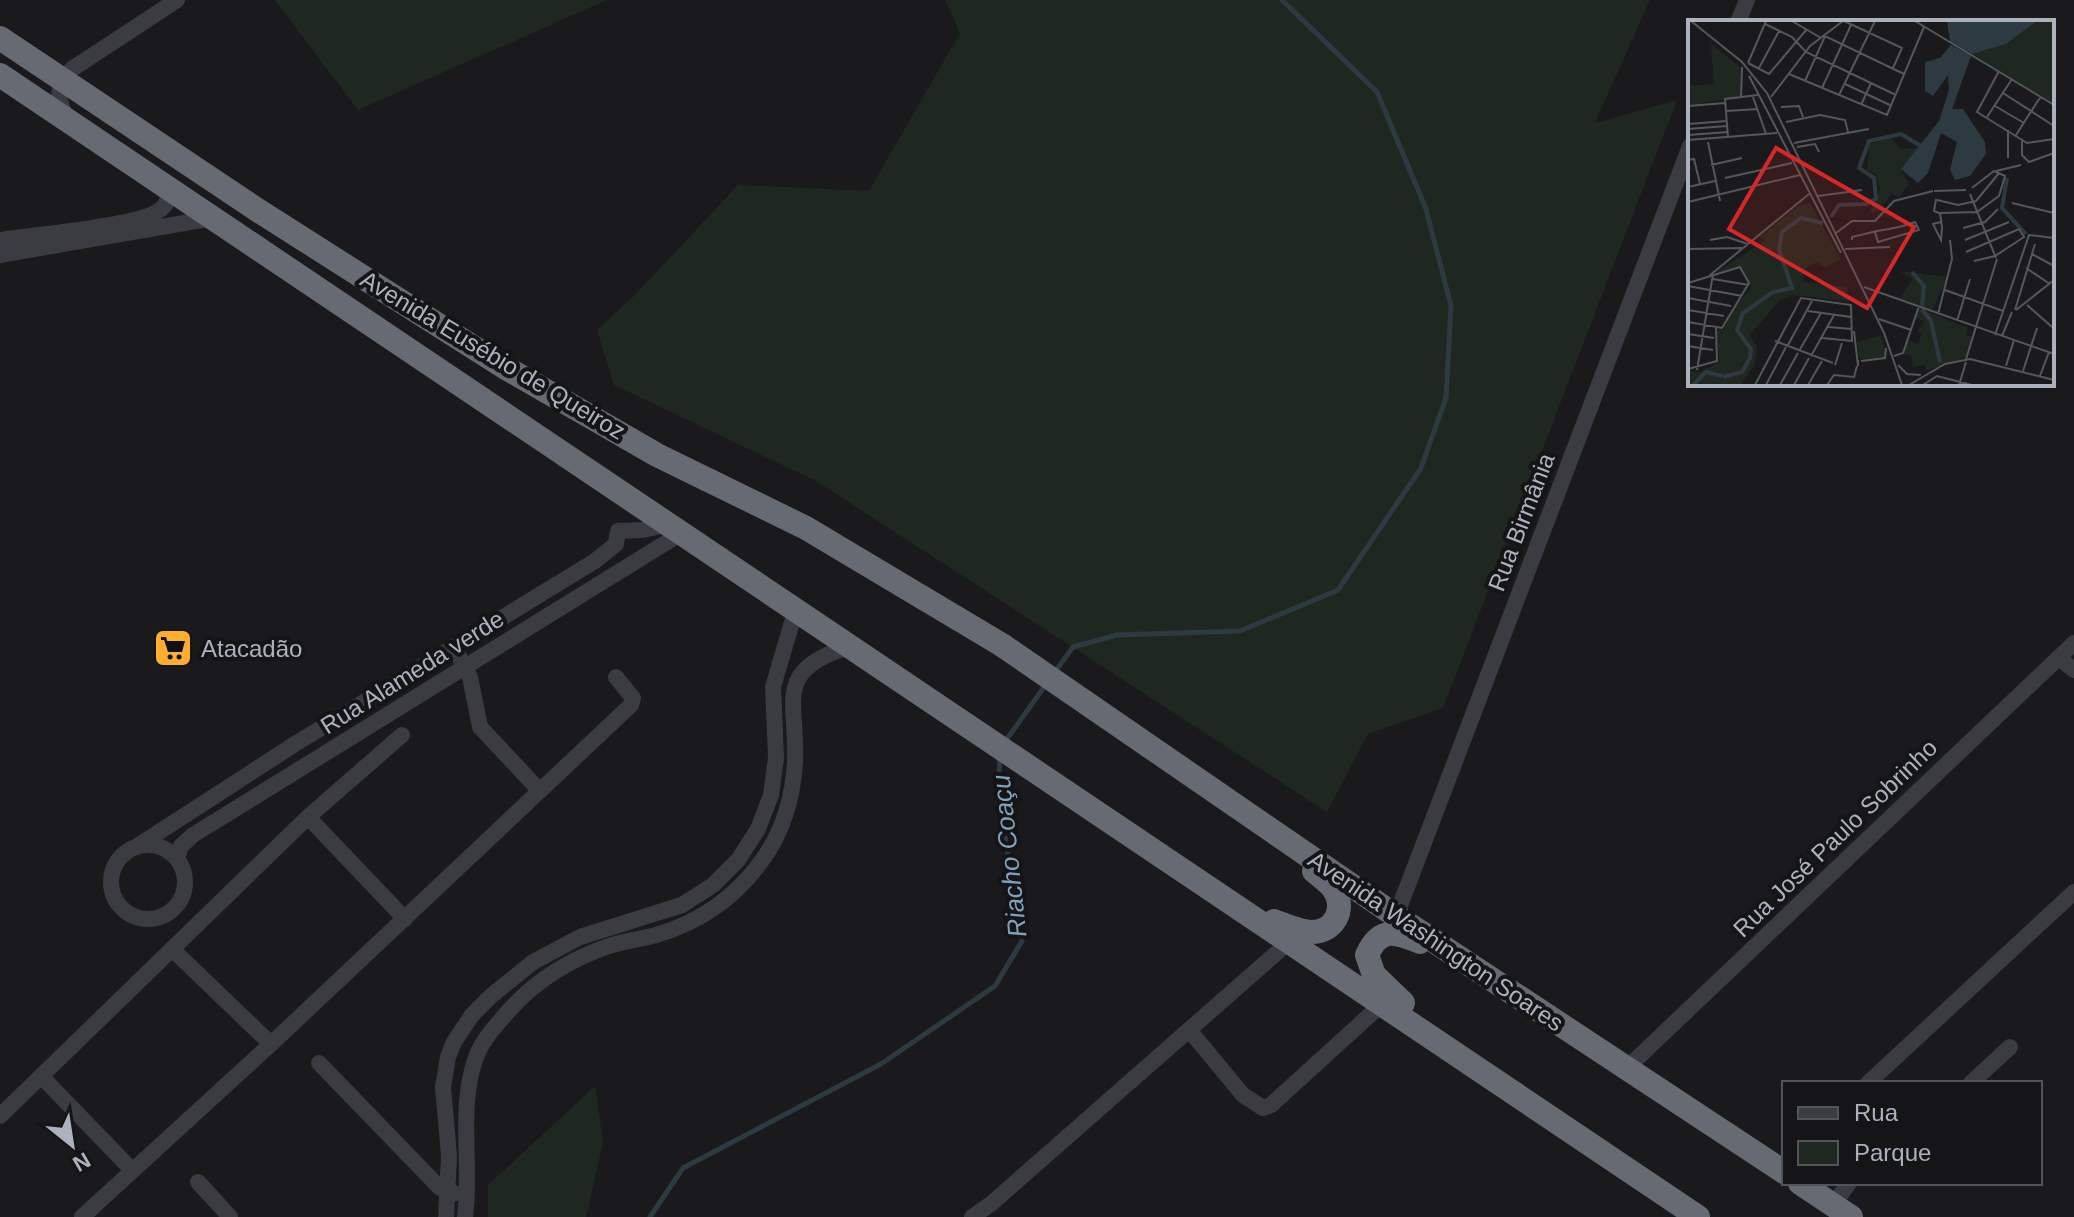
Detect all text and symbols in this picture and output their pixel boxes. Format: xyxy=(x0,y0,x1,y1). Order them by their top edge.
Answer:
inset map xyxy=(1688,20,2054,386)
street label: Avenida Eusébio de Queiroz xyxy=(356,265,630,445)
street label: Rua Birmânia xyxy=(1482,449,1560,595)
street label: Rua Alameda verde xyxy=(315,605,509,739)
supermarket icon: Atacadão xyxy=(152,627,194,669)
place label: Atacadão xyxy=(201,635,302,662)
street label: Rua José Paulo Sobrinho xyxy=(1728,734,1942,942)
water label: Riacho Coaçu xyxy=(986,773,1032,939)
street label: Avenida Washington Soares xyxy=(1303,846,1569,1036)
legend xyxy=(1782,1081,2042,1185)
text: Rua xyxy=(1854,1099,1899,1126)
north arrow xyxy=(32,1105,112,1185)
text: Parque xyxy=(1854,1139,1931,1166)
text: N xyxy=(69,1147,95,1177)

